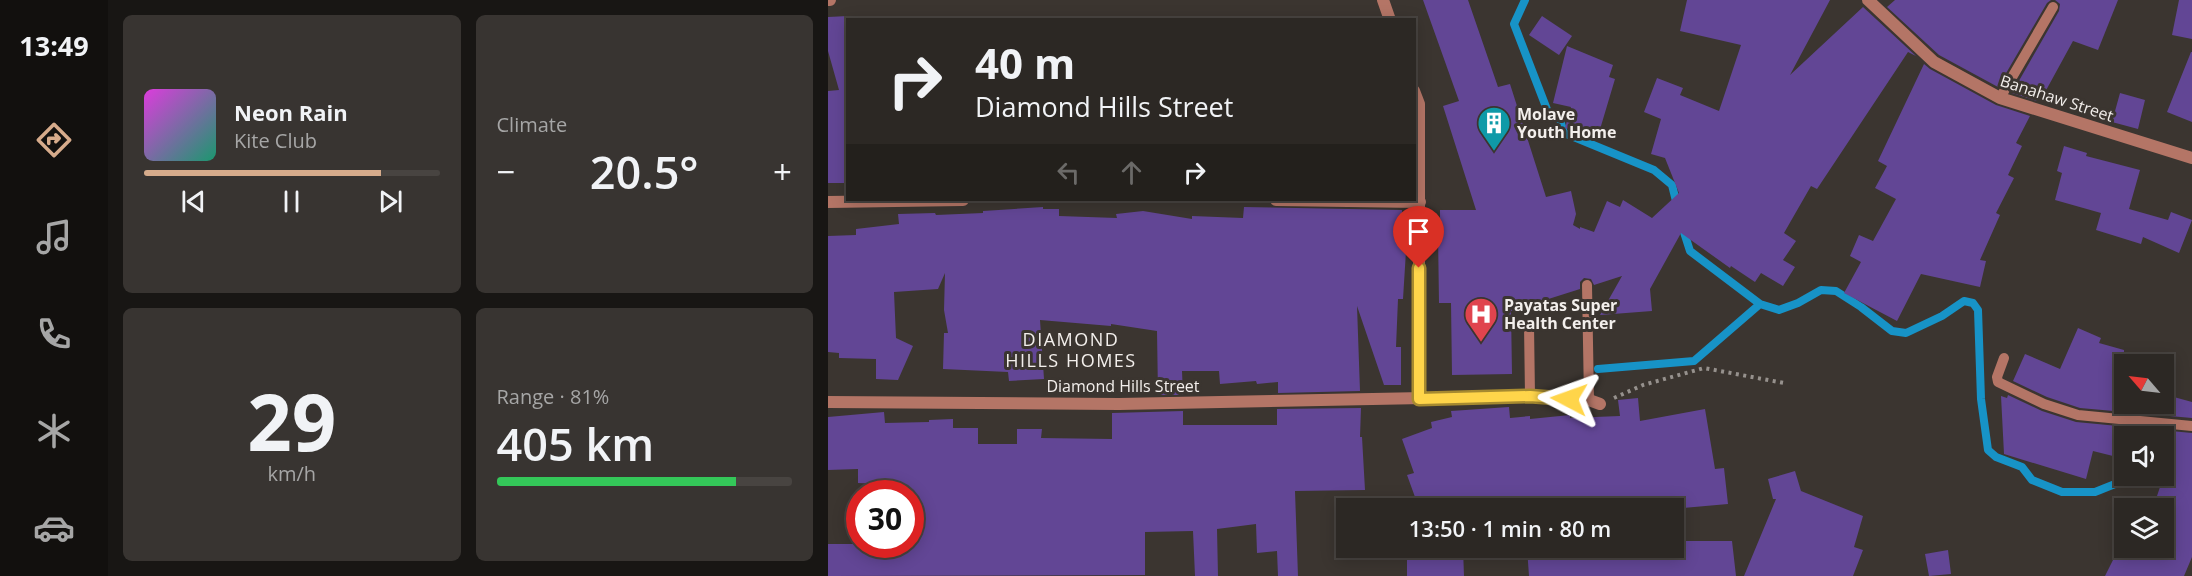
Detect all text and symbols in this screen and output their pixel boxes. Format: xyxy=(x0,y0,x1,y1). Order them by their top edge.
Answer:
text: 13:49 xyxy=(19,27,89,64)
text: 40 m xyxy=(975,34,1075,91)
icon: right xyxy=(876,42,954,120)
street label: Banahaw Street xyxy=(1998,69,2117,127)
text: Diamond Hills Street xyxy=(975,88,1233,125)
text: Neon Rain xyxy=(234,97,348,127)
place label: Molave Youth Home xyxy=(1517,103,1616,143)
building icon: Molave Youth Home xyxy=(1476,105,1512,152)
text: Climate xyxy=(497,111,567,138)
icon: directions xyxy=(33,119,75,161)
text: Kite Club xyxy=(234,127,317,154)
text: 20.5° xyxy=(590,141,699,202)
text: − xyxy=(497,149,515,194)
text: + xyxy=(773,149,792,194)
icon: left xyxy=(1052,156,1085,189)
icon: ahead xyxy=(1115,156,1148,189)
icon: right xyxy=(1178,156,1211,189)
icon: previous xyxy=(177,185,210,218)
icon: pause xyxy=(275,185,308,218)
icon: next xyxy=(374,185,407,218)
pin xyxy=(1393,206,1444,268)
icon: arrive xyxy=(1402,215,1435,248)
icon: music xyxy=(33,216,75,258)
place label: Payatas Super Health Center xyxy=(1504,294,1617,334)
hospital icon: Payatas Super Health Center xyxy=(1463,296,1499,343)
icon: phone xyxy=(33,313,75,355)
district label: DIAMOND HILLS HOMES xyxy=(1005,327,1137,372)
north arrow xyxy=(2114,354,2174,414)
map controls xyxy=(2114,354,2174,558)
position arrow xyxy=(1537,367,1601,431)
text: 29 xyxy=(247,368,336,474)
street label: Diamond Hills Street xyxy=(1046,375,1200,397)
text: Range · 81% xyxy=(497,383,609,410)
icon: climate xyxy=(33,410,75,452)
text: 405 km xyxy=(497,413,654,474)
button: sound xyxy=(2114,426,2174,486)
text: km/h xyxy=(267,460,316,487)
speed limit sign: 30 xyxy=(846,480,924,558)
button: layers xyxy=(2114,498,2174,558)
icon: car xyxy=(33,507,75,549)
text: 13:50 · 1 min · 80 m xyxy=(1409,513,1611,543)

